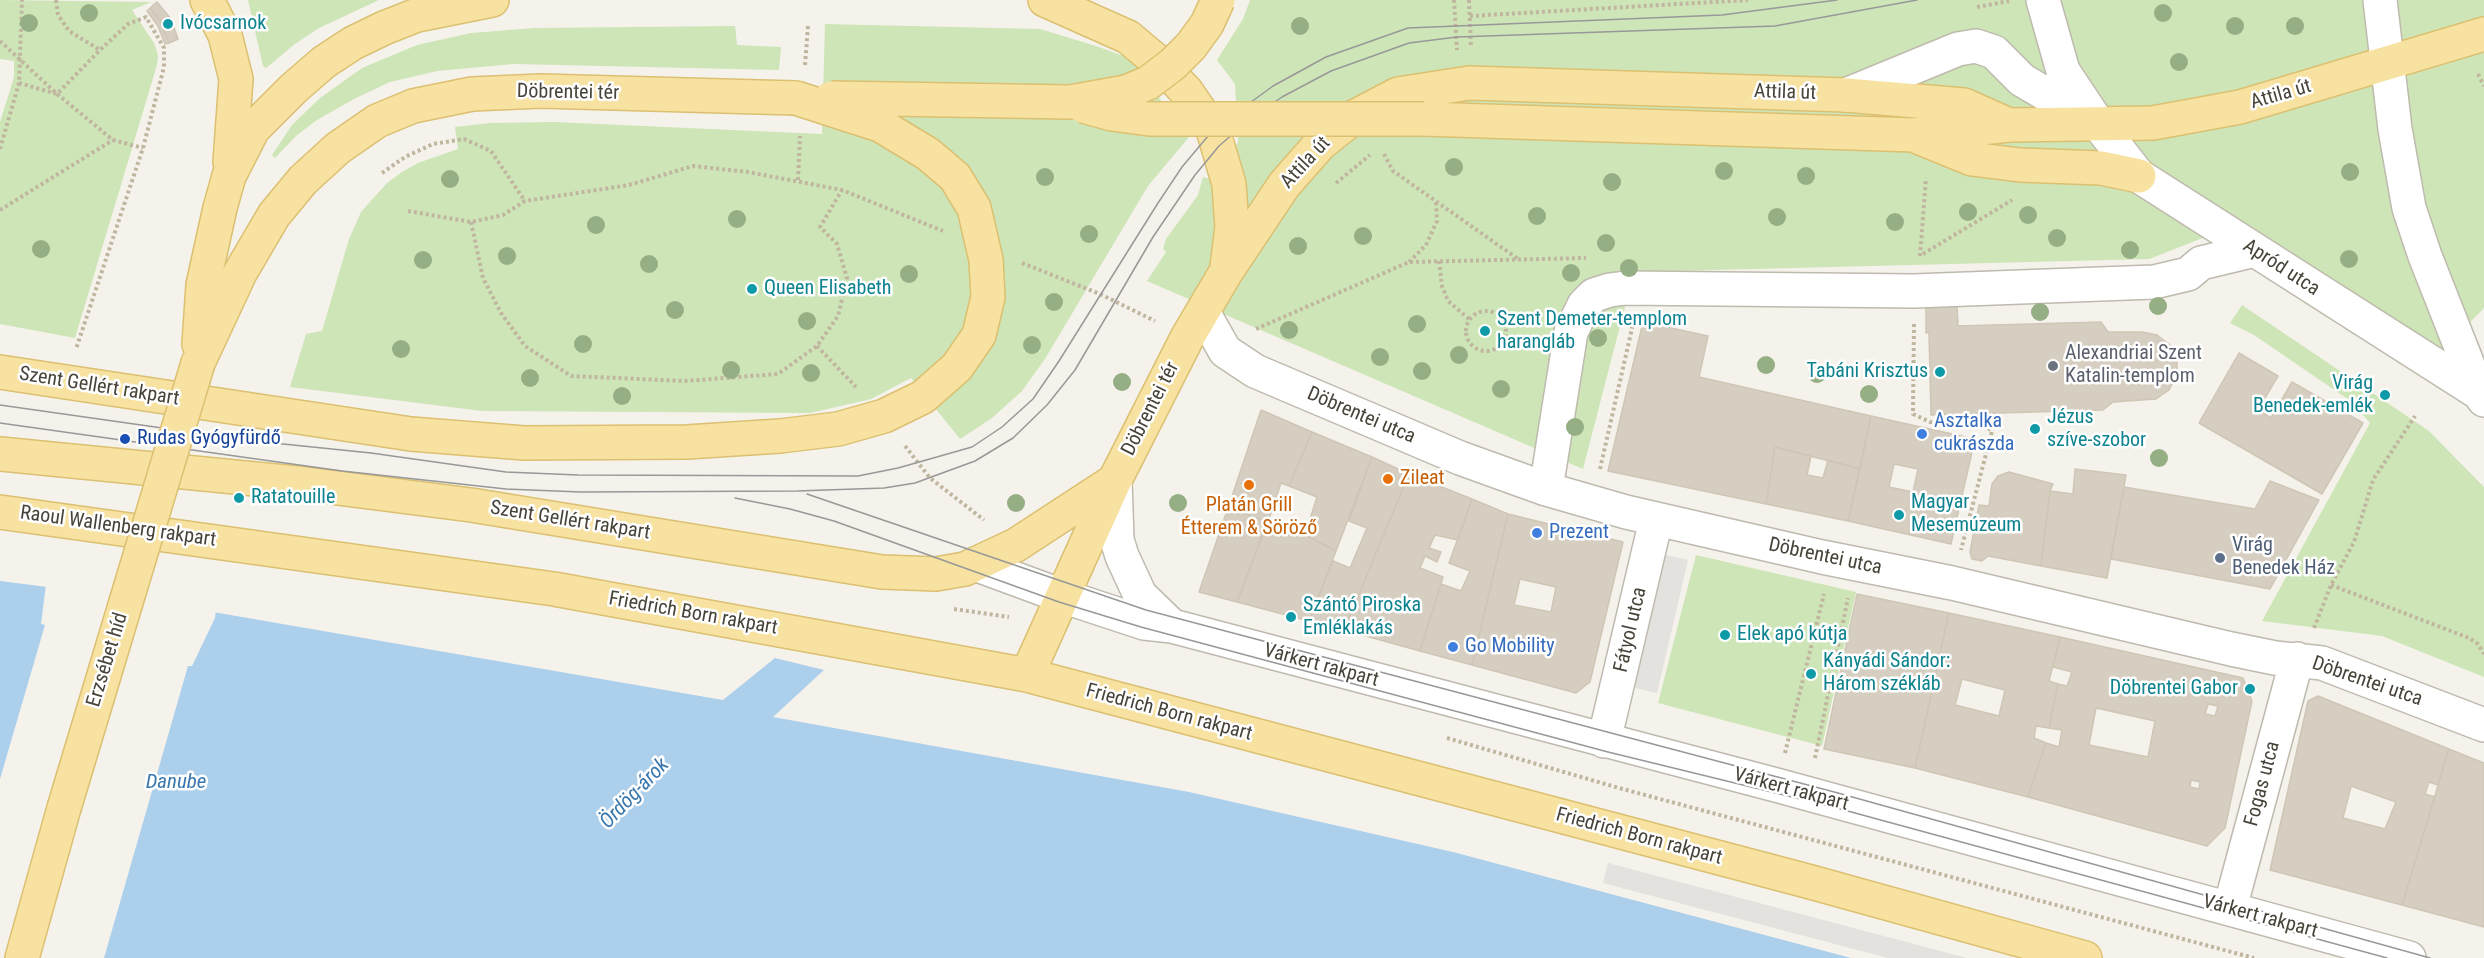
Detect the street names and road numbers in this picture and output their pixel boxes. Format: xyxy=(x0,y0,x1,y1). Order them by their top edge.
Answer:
street label: Attila út xyxy=(2248,75,2314,115)
street label: Döbrentei tér xyxy=(517,80,619,106)
street label: Attila út xyxy=(1754,80,1816,106)
street label: Attila út xyxy=(1276,132,1336,194)
street label: Apród utca xyxy=(2238,234,2324,302)
street label: Döbrentei tér xyxy=(1117,358,1185,460)
street label: Szent Gellért rakpart xyxy=(17,363,181,411)
street label: Döbrentei utca xyxy=(1303,382,1419,450)
street label: Szent Gellért rakpart xyxy=(488,497,652,545)
street label: Raoul Wallenberg rakpart xyxy=(18,501,218,553)
street label: Döbrentei utca xyxy=(1766,533,1884,581)
street label: Fátyol utca xyxy=(1610,585,1652,675)
street label: Friedrich Born rakpart xyxy=(607,587,779,641)
street label: Erzsébet híd xyxy=(82,610,134,710)
street label: Várkert rakpart xyxy=(1261,639,1381,693)
street label: Döbrentei utca xyxy=(2309,652,2425,712)
street label: Friedrich Born rakpart xyxy=(1083,679,1255,747)
street label: Fogas utca xyxy=(2240,739,2286,829)
street label: Várkert rakpart xyxy=(1731,763,1851,817)
street label: Friedrich Born rakpart xyxy=(1553,803,1725,871)
street label: Várkert rakpart xyxy=(2200,890,2320,944)

